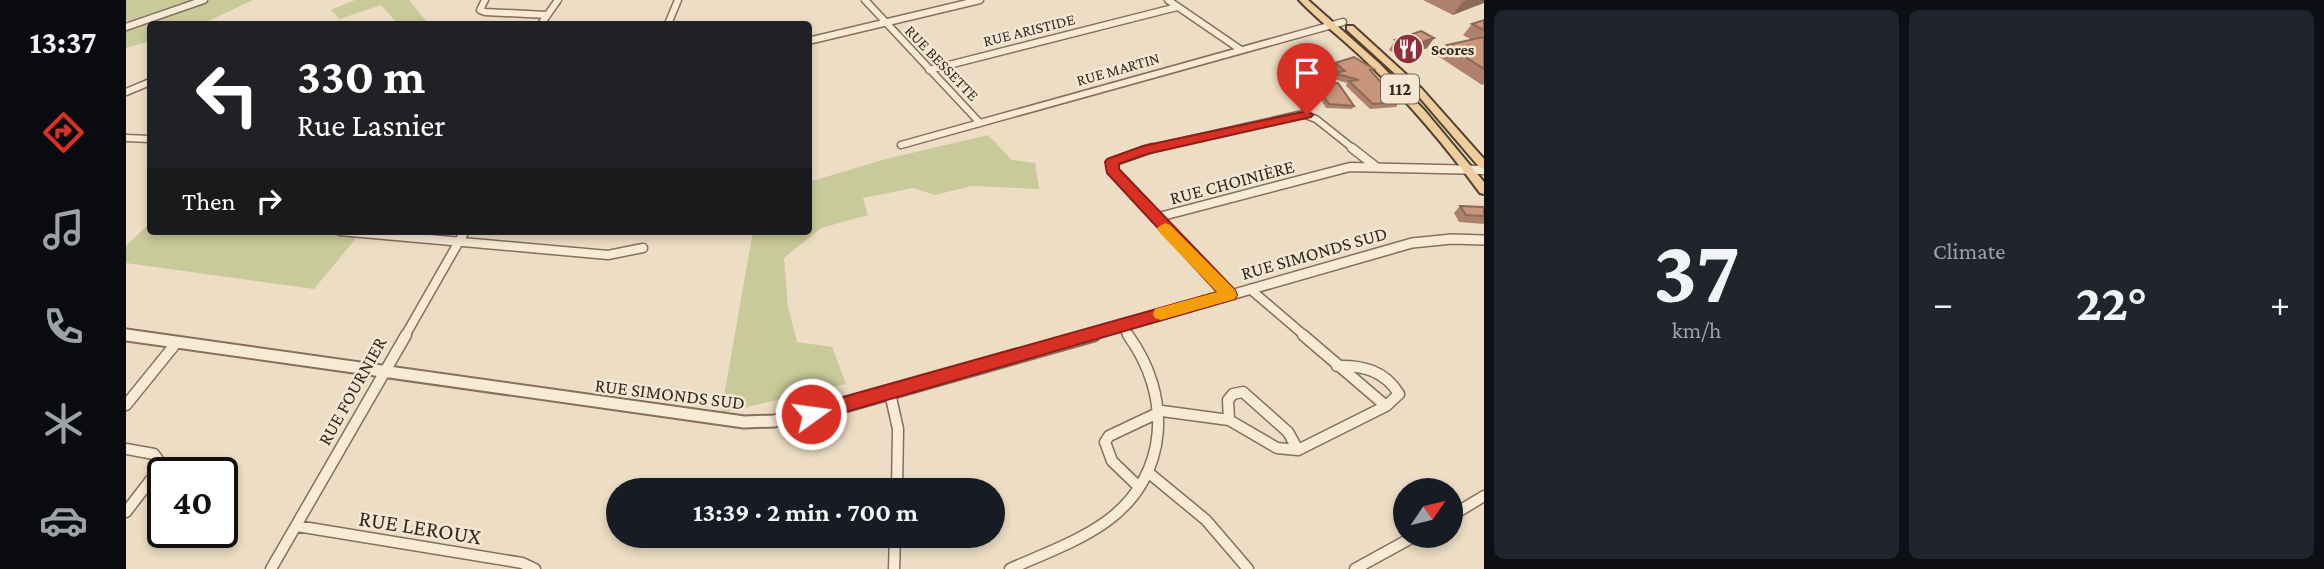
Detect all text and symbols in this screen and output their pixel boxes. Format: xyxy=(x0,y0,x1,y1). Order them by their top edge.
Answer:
street label: RUE ARISTIDE xyxy=(981,10,1077,50)
street label: RUE BESSETTE xyxy=(902,22,982,104)
text: 13:37 xyxy=(29,24,97,60)
restaurant icon: Scores xyxy=(1391,32,1425,66)
place label: Scores xyxy=(1431,41,1475,58)
pin xyxy=(1277,43,1337,115)
icon: left xyxy=(182,49,273,140)
text: 330 m xyxy=(297,49,425,104)
street label: RUE MARTIN xyxy=(1075,49,1161,89)
icon: arrive xyxy=(1288,54,1326,92)
road number: 112 xyxy=(1381,74,1419,104)
text: Rue Lasnier xyxy=(297,107,446,143)
icon: directions xyxy=(39,108,88,157)
street label: RUE CHOINIÈRE xyxy=(1167,155,1297,209)
icon: right xyxy=(250,182,288,220)
text: Then xyxy=(182,187,236,216)
icon: music xyxy=(39,205,88,254)
text: 37 xyxy=(1653,220,1740,322)
street label: RUE SIMONDS SUD xyxy=(1239,222,1389,284)
text: Climate xyxy=(1933,238,2005,264)
text: 22° xyxy=(2076,273,2147,331)
text: − xyxy=(1933,282,1953,324)
text: + xyxy=(2270,282,2290,324)
icon: phone xyxy=(39,302,88,351)
text: km/h xyxy=(1672,317,1721,343)
street label: RUE FOURNIER xyxy=(314,333,391,449)
street label: RUE SIMONDS SUD xyxy=(594,374,746,414)
position arrow xyxy=(774,377,848,451)
icon: climate xyxy=(39,399,88,448)
speed limit sign: 40 xyxy=(147,457,238,548)
north arrow xyxy=(1393,478,1463,548)
map controls xyxy=(1393,478,1463,548)
icon: car xyxy=(39,496,88,545)
text: 13:39 · 2 min · 700 m xyxy=(693,498,918,527)
street label: RUE LEROUX xyxy=(357,504,483,550)

